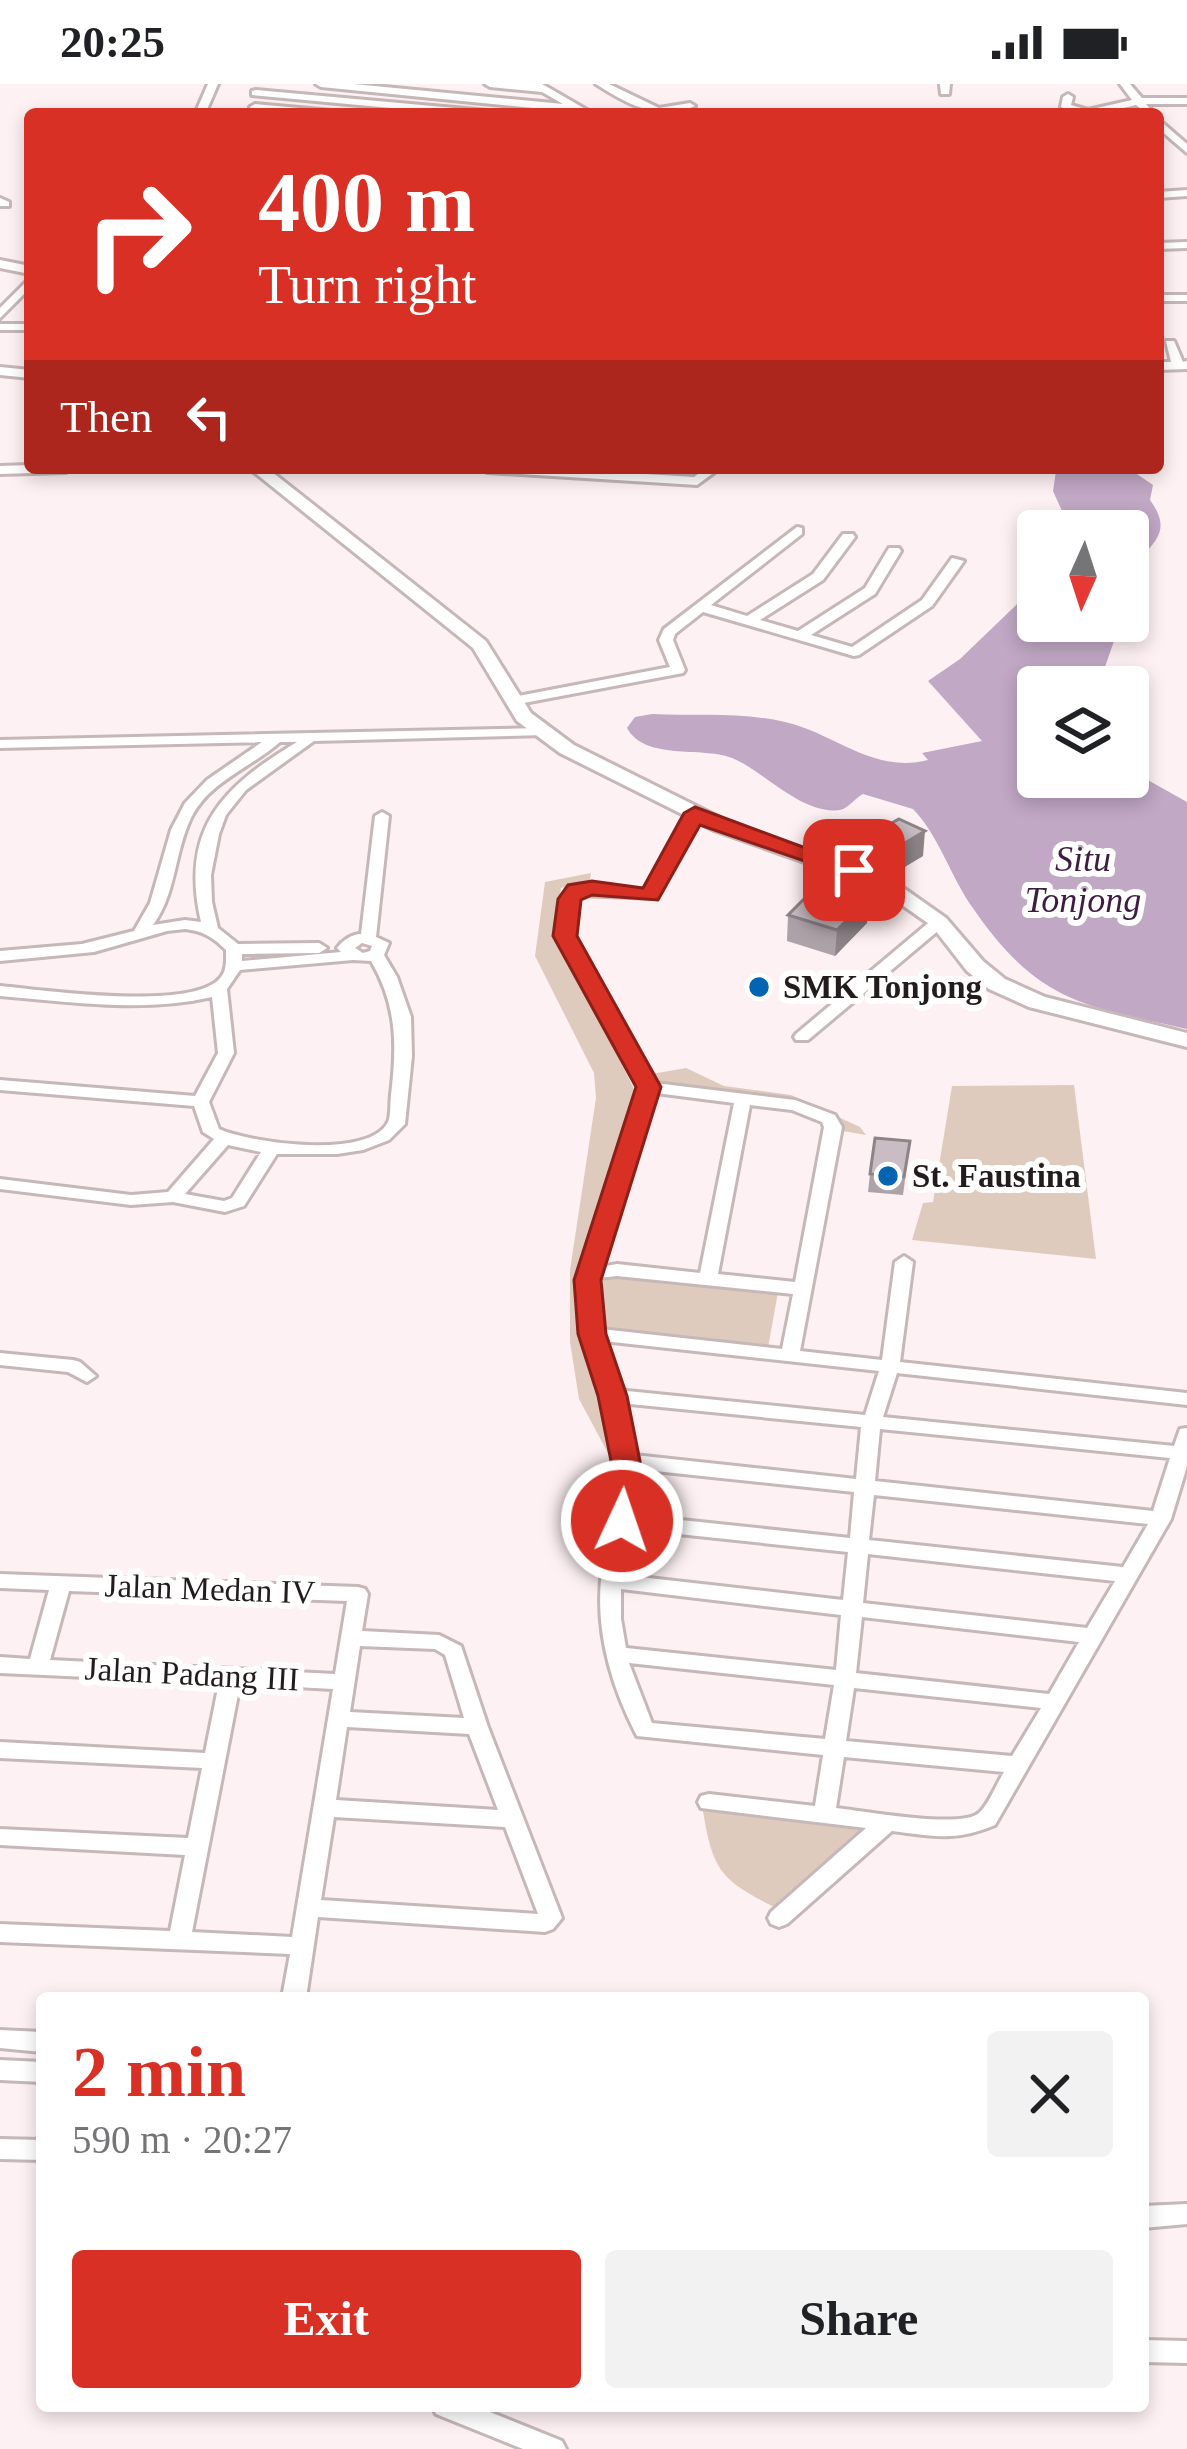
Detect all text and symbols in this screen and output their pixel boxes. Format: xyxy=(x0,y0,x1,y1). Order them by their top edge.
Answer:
text: 20:25 xyxy=(60,17,165,67)
icon: right xyxy=(60,156,216,312)
text: 400 m xyxy=(258,156,475,249)
text: Turn right xyxy=(258,255,477,315)
icon: left xyxy=(176,384,242,450)
text: Then xyxy=(60,392,152,442)
north arrow xyxy=(1017,510,1149,642)
map controls xyxy=(1017,510,1149,798)
button: layers xyxy=(1017,666,1149,798)
pin xyxy=(803,819,905,921)
icon: arrive xyxy=(821,837,887,903)
water label: Situ Tonjong xyxy=(1025,839,1141,920)
place label: SMK Tonjong xyxy=(783,969,982,1005)
marker: SMK Tonjong xyxy=(746,974,772,1000)
place label: St. Faustina xyxy=(912,1158,1081,1194)
marker: St. Faustina xyxy=(875,1163,901,1189)
position arrow xyxy=(559,1458,685,1584)
street label: Jalan Medan IV xyxy=(104,1567,316,1611)
street label: Jalan Padang III xyxy=(84,1650,300,1698)
button: close xyxy=(987,2031,1113,2157)
text: 2 min xyxy=(72,2032,246,2112)
text: 590 m · 20:27 xyxy=(72,2118,292,2161)
button: Exit xyxy=(72,2250,581,2388)
button: Share xyxy=(605,2250,1113,2388)

